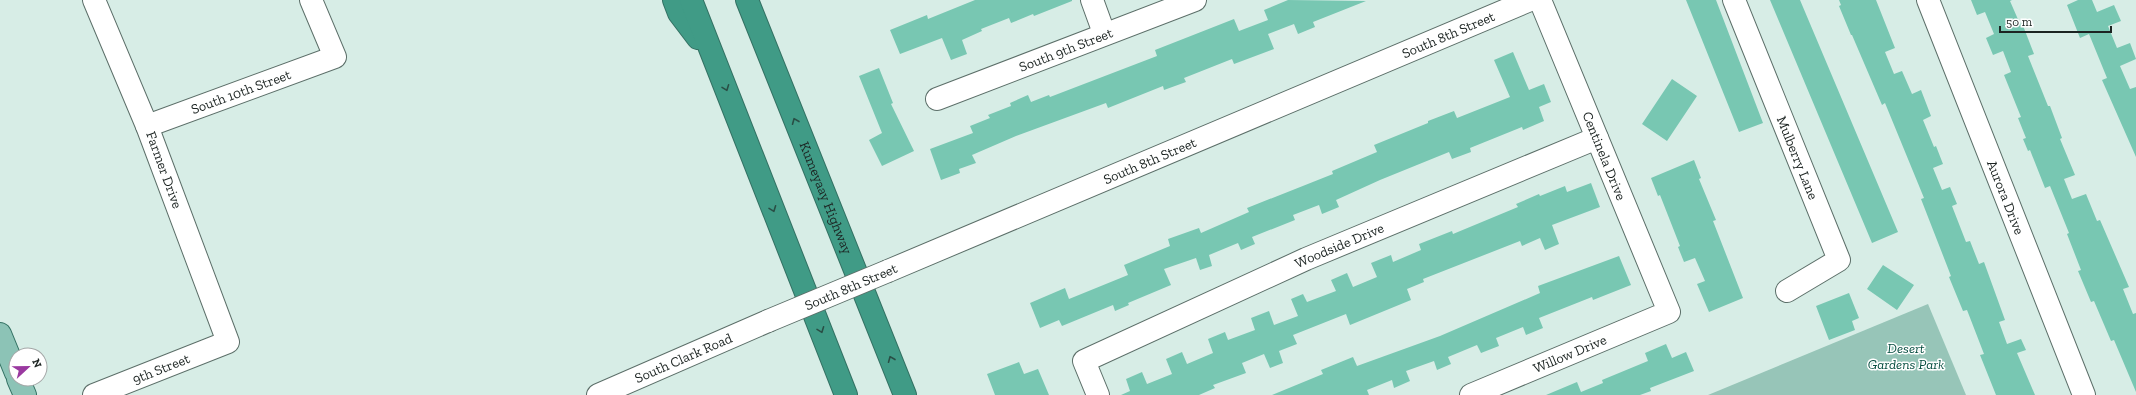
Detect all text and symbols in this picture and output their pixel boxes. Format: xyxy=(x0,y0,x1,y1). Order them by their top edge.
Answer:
street label: South 8th Street xyxy=(1399,7,1498,62)
scale bar xyxy=(2000,8,2111,34)
text: 50 m xyxy=(2006,15,2033,29)
street label: South 9th Street xyxy=(1017,24,1116,75)
street label: South 10th Street xyxy=(189,65,294,118)
one-way arrow xyxy=(721,85,729,92)
street label: Centinela Drive xyxy=(1579,109,1630,203)
street label: Mulberry Lane xyxy=(1773,113,1822,202)
one-way arrow xyxy=(792,118,800,125)
street label: Farmer Drive xyxy=(142,129,186,211)
street label: South 8th Street xyxy=(1101,133,1199,188)
street label: Kumeyaay Highway xyxy=(796,139,857,257)
street label: Aurora Drive xyxy=(1984,157,2028,237)
one-way arrow xyxy=(769,206,777,213)
street label: Woodside Drive xyxy=(1292,219,1387,272)
street label: South 8th Street xyxy=(802,260,901,314)
one-way arrow xyxy=(816,327,824,334)
street label: South Clark Road xyxy=(632,329,735,387)
street label: Willow Drive xyxy=(1530,331,1609,377)
park label: Desert Gardens Park xyxy=(1868,340,1944,373)
north arrow xyxy=(8,347,48,387)
street label: 9th Street xyxy=(130,349,193,388)
one-way arrow xyxy=(887,355,895,362)
text: N xyxy=(29,357,45,370)

